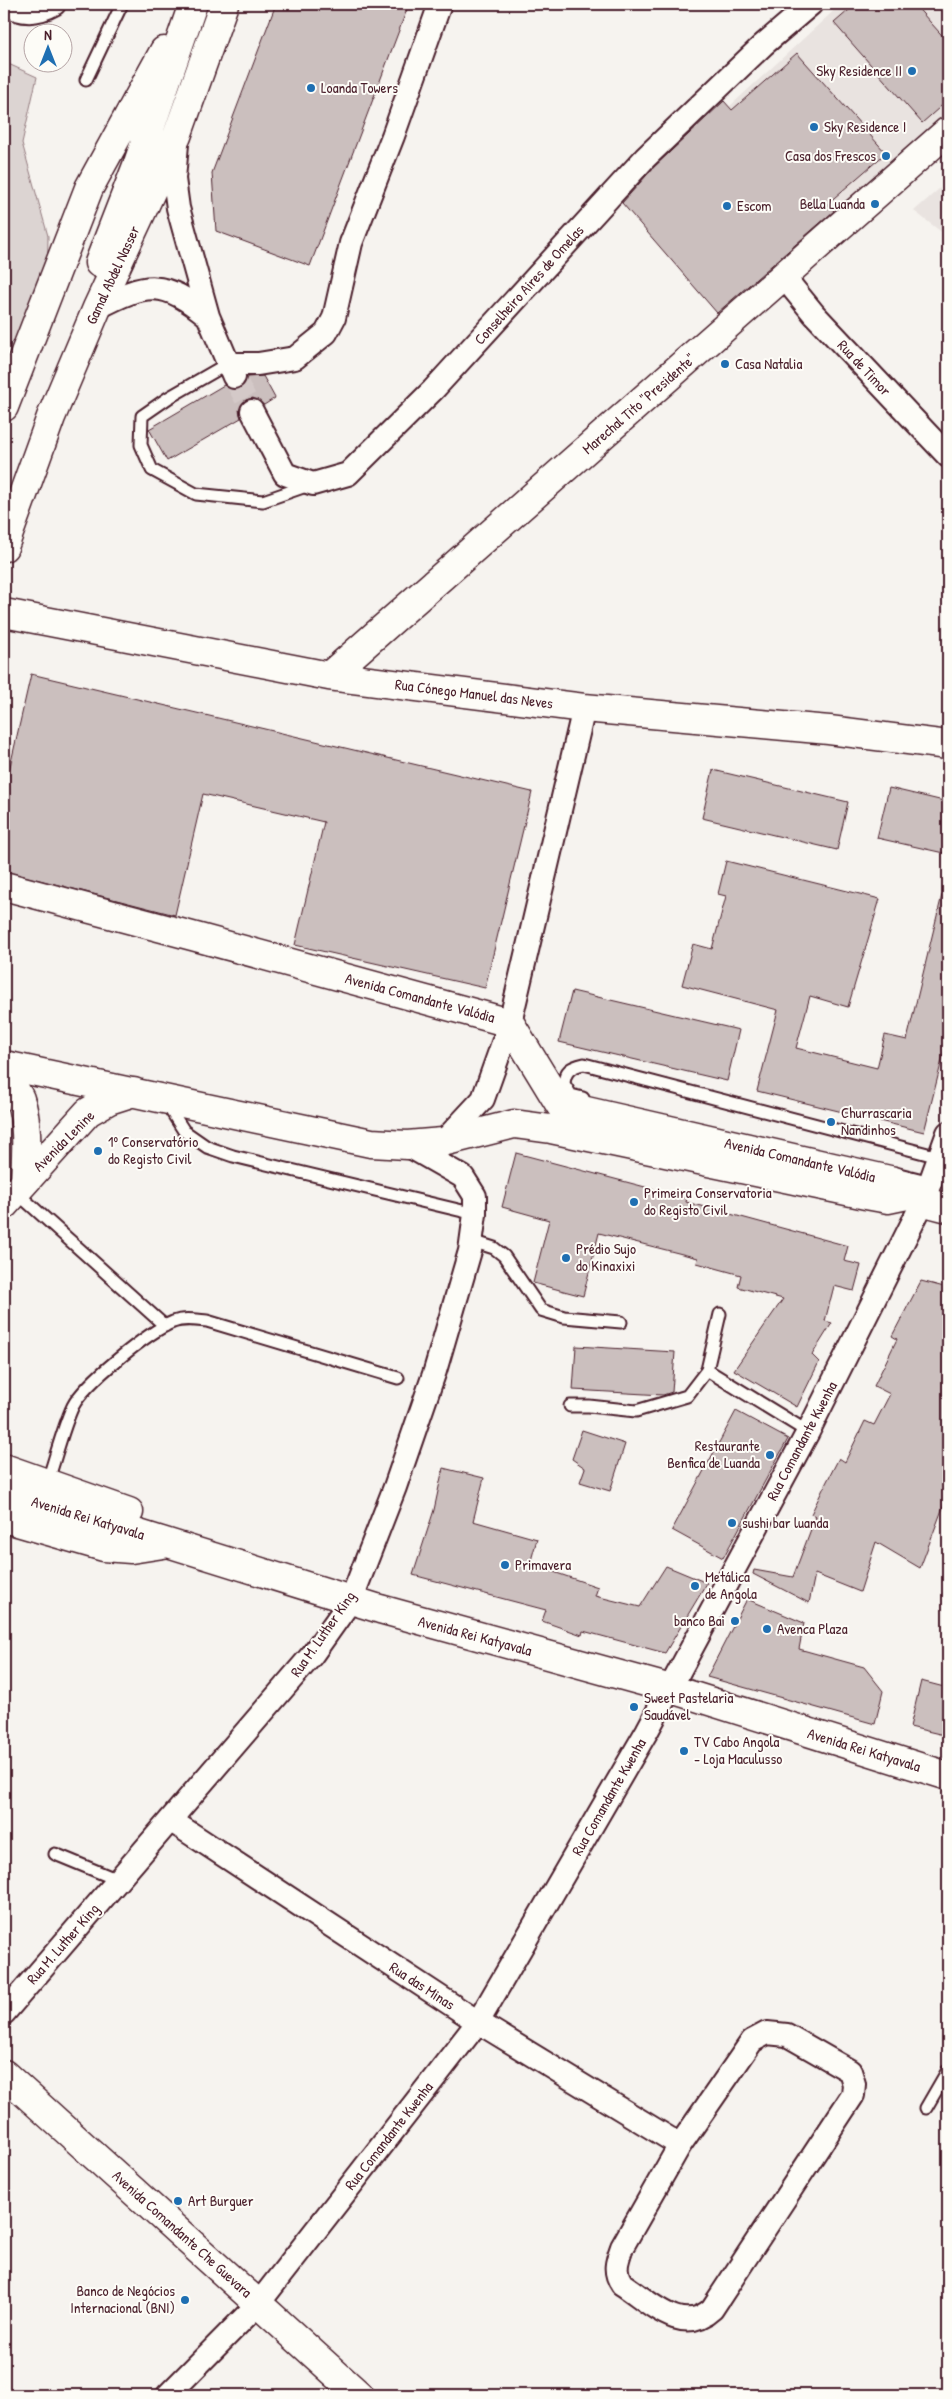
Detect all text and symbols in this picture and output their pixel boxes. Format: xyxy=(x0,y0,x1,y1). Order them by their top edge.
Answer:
north arrow xyxy=(22,22,72,72)
text: N xyxy=(44,25,52,44)
place label: Sky Residence II xyxy=(816,60,902,81)
marker: Sky Residence II xyxy=(906,65,918,77)
place label: Loanda Towers xyxy=(321,77,398,98)
marker: Loanda Towers xyxy=(305,82,317,94)
place label: Sky Residence I xyxy=(824,116,906,137)
marker: Sky Residence I xyxy=(808,121,820,133)
place label: Casa dos Frescos xyxy=(785,145,876,166)
marker: Casa dos Frescos xyxy=(880,150,892,162)
place label: Bella Luanda xyxy=(800,193,865,214)
place label: Escom xyxy=(737,195,771,216)
marker: Bella Luanda xyxy=(869,198,881,210)
marker: Escom xyxy=(721,200,733,212)
street label: Conselheiro Aires de Omelas xyxy=(469,220,588,349)
street label: Gamal Abdel Nasser xyxy=(81,222,145,328)
street label: Rua de Timor xyxy=(833,335,896,401)
street label: Marechal Tito "Presidente" xyxy=(577,348,700,459)
place label: Casa Natalia xyxy=(735,353,802,374)
marker: Casa Natalia xyxy=(719,358,731,370)
street label: Rua Cónego Manuel das Neves xyxy=(394,673,554,714)
street label: Avenida Comandante Valódia xyxy=(343,967,497,1028)
place label: Churrascaria Nandinhos xyxy=(841,1102,912,1140)
street label: Avenida Lenine xyxy=(28,1105,99,1176)
marker: Churrascaria Nandinhos xyxy=(825,1116,837,1128)
place label: 1º Conservatório do Registo Civil xyxy=(108,1131,198,1169)
street label: Avenida Comandante Valódia xyxy=(723,1132,878,1187)
marker: 1º Conservatório do Registo Civil xyxy=(92,1145,104,1157)
place label: Primeira Conservatoria do Registo Civil xyxy=(644,1182,772,1220)
marker: Primeira Conservatoria do Registo Civil xyxy=(628,1196,640,1208)
place label: Prédio Sujo do Kinaxixi xyxy=(576,1238,636,1276)
marker: Prédio Sujo do Kinaxixi xyxy=(560,1252,572,1264)
street label: Rua Comandante Kwenha xyxy=(761,1377,842,1504)
place label: Restaurante Benfica de Luanda xyxy=(667,1435,760,1473)
marker: Restaurante Benfica de Luanda xyxy=(764,1449,776,1461)
street label: Avenida Rei Katyavala xyxy=(29,1490,147,1545)
place label: sushi bar luanda xyxy=(742,1512,828,1533)
marker: sushi bar luanda xyxy=(726,1517,738,1529)
place label: Primavera xyxy=(515,1554,571,1575)
marker: Primavera xyxy=(499,1559,511,1571)
place label: Metálica de Angola xyxy=(705,1566,757,1604)
marker: Metálica de Angola xyxy=(689,1580,701,1592)
street label: Rua M. Luther King xyxy=(285,1586,360,1681)
street label: Avenida Rei Katyavala xyxy=(416,1610,534,1661)
place label: banco Bai xyxy=(674,1610,725,1631)
marker: banco Bai xyxy=(729,1615,741,1627)
place label: Avenca Plaza xyxy=(777,1618,848,1639)
marker: Avenca Plaza xyxy=(761,1623,773,1635)
place label: Sweet Pastelaria Saudável xyxy=(644,1687,733,1725)
marker: Sweet Pastelaria Saudável xyxy=(628,1701,640,1713)
street label: Avenida Rei Katyavala xyxy=(805,1722,923,1777)
place label: TV Cabo Angola - Loja Maculusso xyxy=(694,1731,782,1769)
street label: Rua Comandante Kwenha xyxy=(566,1734,651,1859)
marker: TV Cabo Angola - Loja Maculusso xyxy=(678,1745,690,1757)
street label: Rua M. Luther King xyxy=(22,1899,104,1989)
street label: Rua das Minas xyxy=(386,1957,459,2015)
street label: Rua Comandante Kwenha xyxy=(340,2077,438,2194)
street label: Avenida Comandante Che Guevara xyxy=(108,2165,257,2302)
place label: Art Burguer xyxy=(188,2190,254,2211)
marker: Art Burguer xyxy=(172,2195,184,2207)
place label: Banco de Negócios Internacional (BNI) xyxy=(70,2280,175,2318)
marker: Banco de Negócios Internacional (BNI) xyxy=(179,2294,191,2306)

